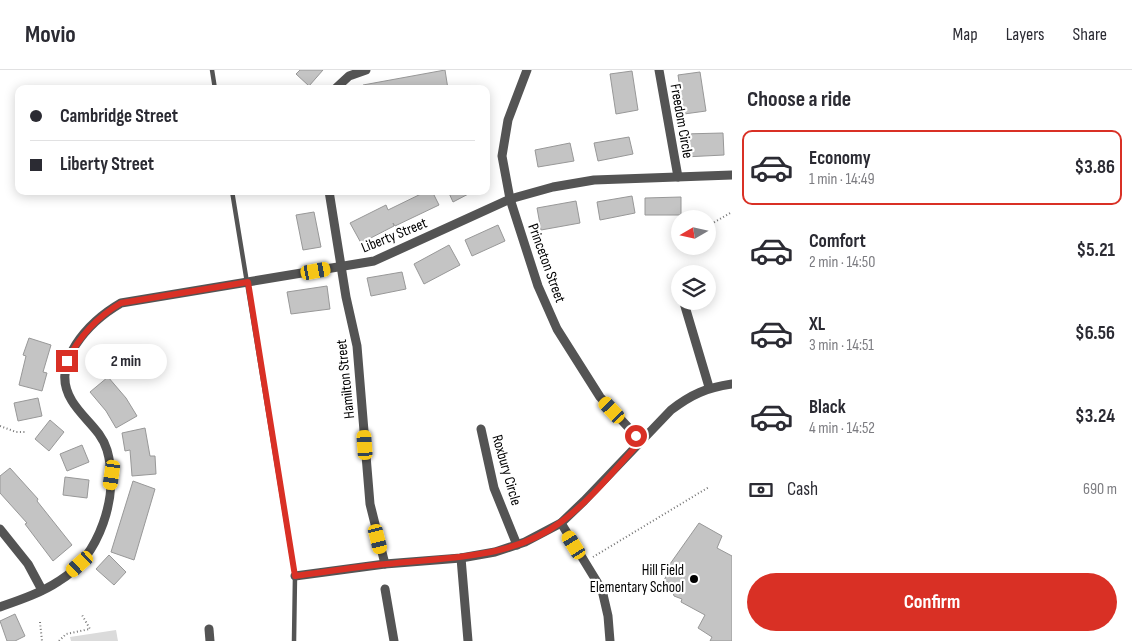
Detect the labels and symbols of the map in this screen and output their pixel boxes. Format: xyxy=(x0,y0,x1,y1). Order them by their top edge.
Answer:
street label: Freedom Circle xyxy=(666,82,697,160)
north arrow xyxy=(671,210,716,255)
street label: Liberty Street xyxy=(358,213,430,257)
street label: Princeton Street xyxy=(523,221,570,306)
car xyxy=(299,261,332,281)
street label: Hamilton Street xyxy=(332,338,359,420)
callout: 2 min xyxy=(84,344,167,378)
route end xyxy=(56,350,78,372)
car xyxy=(596,394,627,426)
route start xyxy=(625,425,647,447)
car xyxy=(356,430,373,460)
street label: Roxbury Circle xyxy=(487,433,526,508)
car xyxy=(102,459,121,491)
car xyxy=(367,523,388,555)
car xyxy=(559,528,588,562)
car xyxy=(63,548,96,580)
place label: Hill Field Elementary School xyxy=(590,561,684,597)
marker: Hill Field Elementary School xyxy=(688,573,700,585)

